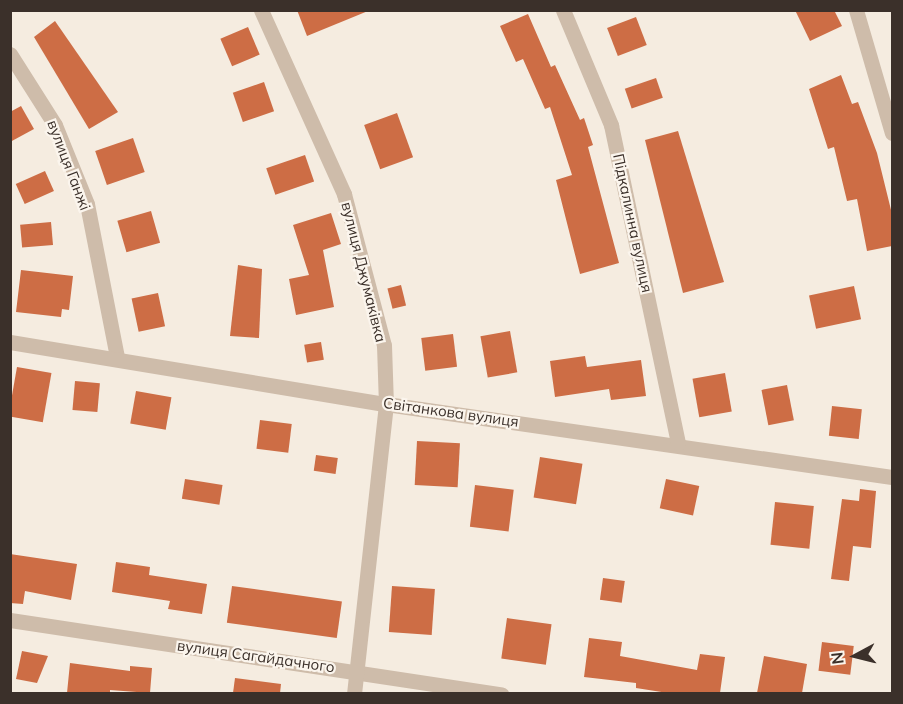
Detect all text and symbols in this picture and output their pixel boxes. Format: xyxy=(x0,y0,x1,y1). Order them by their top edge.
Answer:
street label: вулиця Ганжі xyxy=(44,117,94,213)
street label: Підкалинна вулиця xyxy=(609,152,657,294)
street label: вулиця Джумаківка xyxy=(338,200,390,344)
street label: Світанкова вулиця xyxy=(382,394,520,430)
north arrow xyxy=(825,626,885,686)
street label: вулиця Сагайдачного xyxy=(176,636,336,676)
text: N xyxy=(826,651,848,665)

